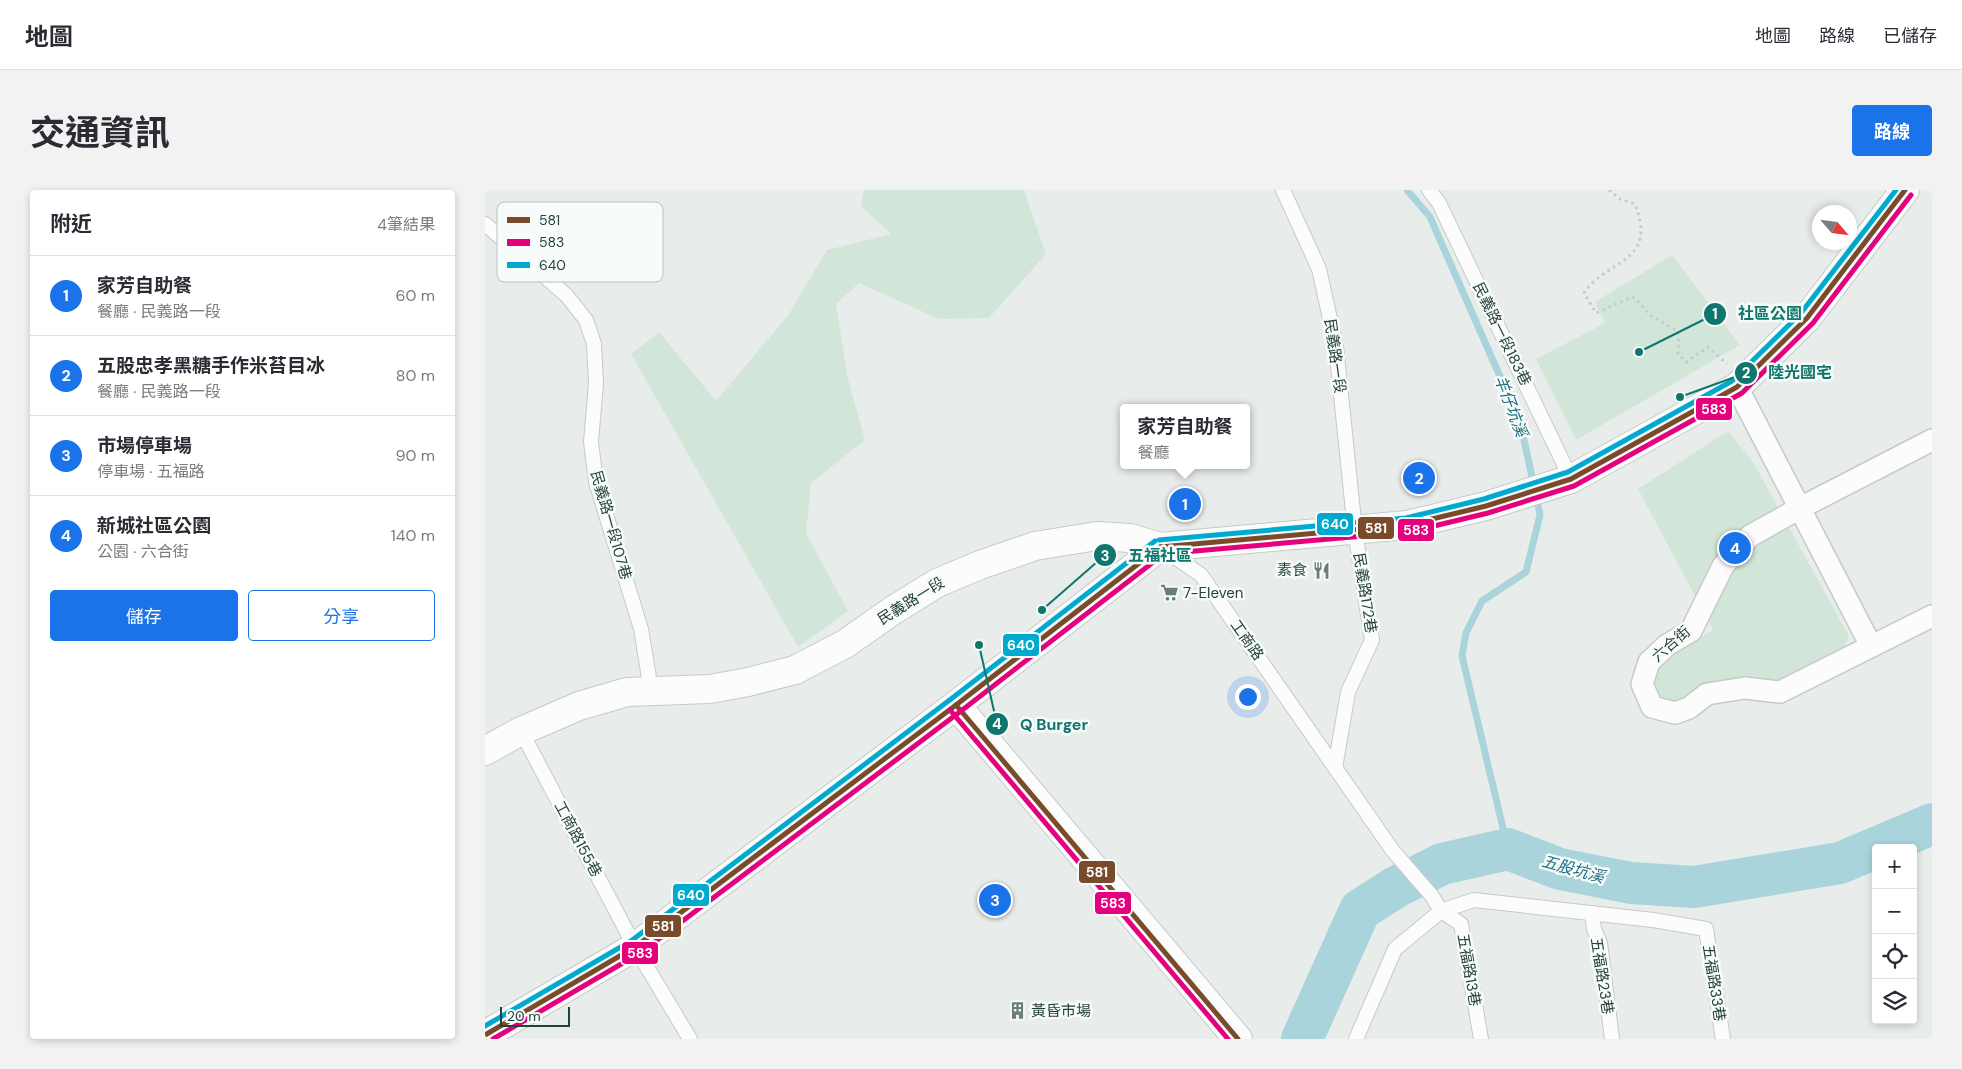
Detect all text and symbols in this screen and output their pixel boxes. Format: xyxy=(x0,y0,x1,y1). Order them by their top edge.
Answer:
text: 地圖 xyxy=(25,21,73,52)
text: 地圖 xyxy=(1755,24,1791,48)
text: 路線 xyxy=(1819,24,1855,48)
text: 已儲存 xyxy=(1883,24,1937,48)
button: 路線 xyxy=(1852,105,1932,156)
text: 交通資訊 xyxy=(30,110,170,156)
legend xyxy=(497,202,663,282)
north arrow xyxy=(1812,205,1857,250)
text: 附近 xyxy=(50,210,92,238)
text: 581 xyxy=(539,211,560,229)
text: 4筆結果 xyxy=(377,214,435,235)
text: 583 xyxy=(539,233,564,251)
text: 640 xyxy=(539,256,566,274)
text: 家芳自助餐 xyxy=(97,273,192,298)
street label: 民義路一段183巷 xyxy=(1468,279,1536,389)
text: 1 xyxy=(63,285,69,306)
text: 60 m xyxy=(395,285,435,306)
callout: 社區公園 xyxy=(1703,298,1812,329)
text: 餐廳 · 民義路一段 xyxy=(97,301,221,322)
text: 社區公園 xyxy=(1738,303,1802,324)
text: 1 xyxy=(1712,304,1718,324)
street label: 民義路一段 xyxy=(1320,317,1350,395)
text: 五股忠孝黑糖手作米苔目冰 xyxy=(97,353,325,378)
callout: 陸光國宅 xyxy=(1733,357,1842,388)
text: 陸光國宅 xyxy=(1768,362,1832,383)
text: 2 xyxy=(1742,363,1751,383)
text: 2 xyxy=(61,365,71,386)
text: 80 m xyxy=(396,365,435,386)
water label: 羊仔坑溪 xyxy=(1490,372,1533,441)
text: 餐廳 · 民義路一段 xyxy=(97,381,221,402)
line badge: 583 xyxy=(1695,397,1733,421)
text: 583 xyxy=(1701,400,1727,418)
popup xyxy=(1120,404,1250,469)
text: 家芳自助餐 xyxy=(1137,414,1233,439)
text: 市場停車場 xyxy=(97,433,192,458)
text: 餐廳 xyxy=(1137,442,1170,463)
text: 3 xyxy=(61,445,71,466)
text: 90 m xyxy=(395,445,435,466)
pin: 2 xyxy=(1403,459,1435,497)
text: 停車場 · 五福路 xyxy=(97,461,205,482)
street label: 民義路一段107巷 xyxy=(586,468,636,582)
pin: 1 xyxy=(1169,485,1201,523)
line badge: 640 xyxy=(1316,512,1354,536)
text: 新城社區公園 xyxy=(97,513,211,538)
text: 640 xyxy=(1321,515,1349,533)
line badge: 581 xyxy=(1357,516,1395,540)
line badge: 583 xyxy=(1397,518,1435,542)
text: 581 xyxy=(1365,519,1387,537)
text: 583 xyxy=(1403,521,1429,539)
text: 4 xyxy=(61,525,71,546)
text: 140 m xyxy=(391,525,435,546)
pin: 4 xyxy=(1719,529,1751,567)
callout: 五福社區 xyxy=(1093,540,1202,571)
text: 公園 · 六合街 xyxy=(97,541,189,562)
text: 五福社區 xyxy=(1128,545,1192,566)
text: 3 xyxy=(1100,546,1110,566)
street label: 民義路172巷 xyxy=(1349,551,1381,635)
place label: 素食 xyxy=(1277,560,1307,580)
restaurant icon: 素食 xyxy=(1311,560,1331,580)
street label: 民義路一段 xyxy=(874,573,948,629)
supermarket icon: 7-Eleven xyxy=(1159,583,1179,603)
place label: 7-Eleven xyxy=(1183,583,1243,603)
button: 儲存 xyxy=(50,590,238,641)
button: 分享 xyxy=(248,590,435,641)
street label: 工商路 xyxy=(1226,616,1268,664)
street label: 六合街 xyxy=(1647,622,1695,666)
line badge: 640 xyxy=(1002,633,1040,657)
text: 640 xyxy=(1007,636,1035,654)
your location xyxy=(1235,684,1261,710)
callout: Q Burger xyxy=(985,709,1098,740)
text: 4 xyxy=(992,714,1002,734)
text: Q Burger xyxy=(1020,714,1089,735)
street label: 工商路155巷 xyxy=(550,798,606,880)
map controls xyxy=(1872,844,1917,1024)
button: + xyxy=(1872,844,1917,889)
water label: 五股坑溪 xyxy=(1539,851,1609,888)
line badge: 581 xyxy=(1078,860,1116,884)
text: 581 xyxy=(1086,863,1108,881)
pin: 3 xyxy=(979,881,1011,919)
line badge: 640 xyxy=(672,883,710,907)
text: 640 xyxy=(677,886,705,904)
button: − xyxy=(1872,889,1917,934)
line badge: 583 xyxy=(1094,891,1132,915)
text: 583 xyxy=(1100,894,1126,912)
line badge: 581 xyxy=(644,914,682,938)
text: 581 xyxy=(652,917,674,935)
street label: 五福路13巷 xyxy=(1453,932,1485,1008)
button: locate xyxy=(1872,934,1917,979)
street label: 五福路23巷 xyxy=(1586,936,1618,1016)
line badge: 583 xyxy=(621,941,659,965)
street label: 五福路33巷 xyxy=(1698,943,1730,1023)
text: 583 xyxy=(627,944,653,962)
button: layers xyxy=(1872,979,1917,1024)
building icon: 黃昏市場 xyxy=(1007,1001,1027,1021)
place label: 黃昏市場 xyxy=(1031,1001,1091,1021)
scale bar xyxy=(500,1004,570,1027)
text: 20 m xyxy=(507,1007,541,1025)

